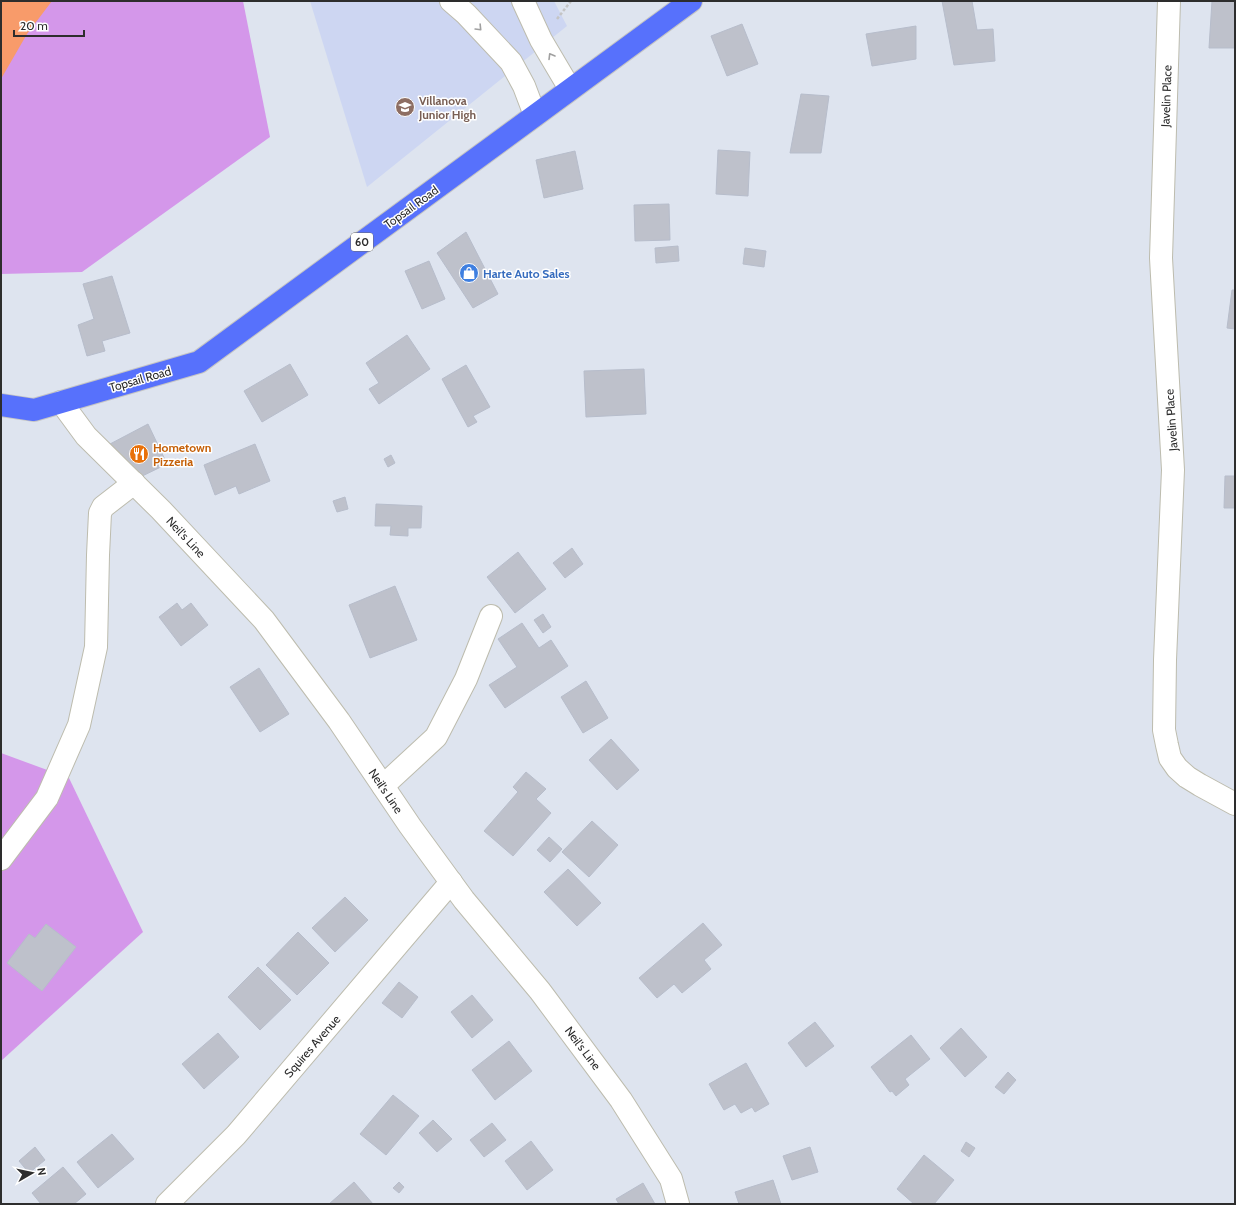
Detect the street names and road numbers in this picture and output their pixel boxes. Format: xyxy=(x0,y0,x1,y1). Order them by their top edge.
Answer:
street label: Javelin Place xyxy=(1157,65,1175,128)
street label: Topsail Road xyxy=(381,182,441,232)
road number: 60 xyxy=(351,233,373,251)
street label: Topsail Road xyxy=(107,363,173,395)
street label: Javelin Place xyxy=(1161,388,1181,453)
street label: Neil's Line xyxy=(163,513,209,561)
street label: Neil's Line xyxy=(366,766,406,816)
street label: Squires Avenue xyxy=(281,1012,343,1080)
street label: Neil's Line xyxy=(562,1023,604,1073)

